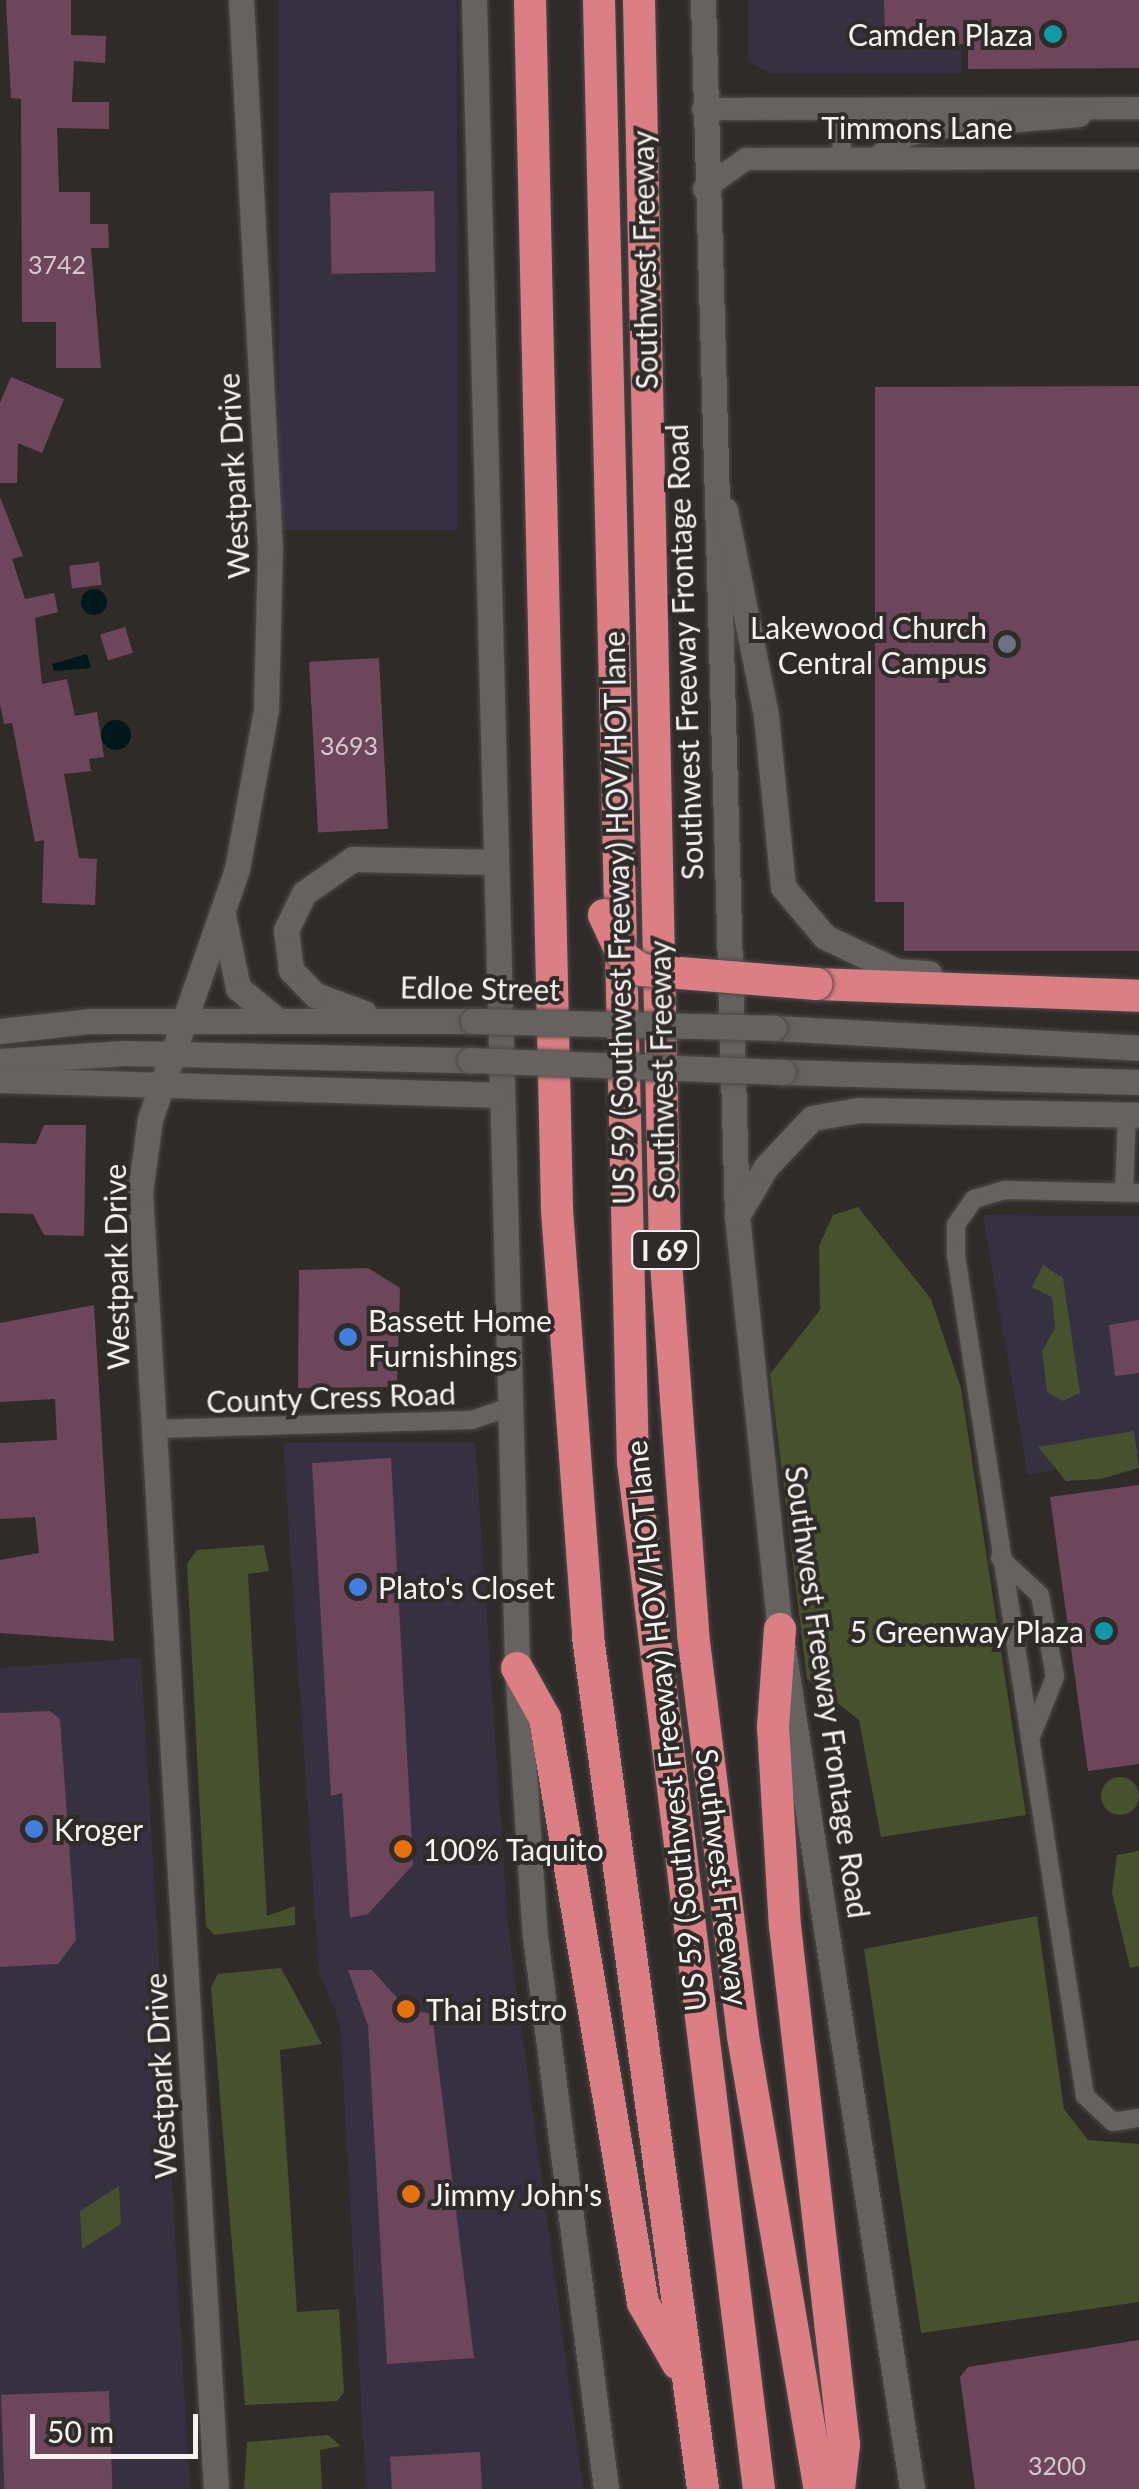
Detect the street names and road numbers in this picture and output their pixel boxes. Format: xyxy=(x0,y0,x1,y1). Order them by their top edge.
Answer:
street label: Timmons Lane xyxy=(821,109,1013,145)
street label: Southwest Freeway xyxy=(624,130,664,390)
street label: Westpark Drive xyxy=(210,372,256,580)
street label: Southwest Freeway Frontage Road xyxy=(658,423,710,881)
street label: US 59 (Southwest Freeway) HOV/HOT lane xyxy=(595,630,641,1206)
street label: Southwest Freeway xyxy=(641,940,681,1200)
street label: Edloe Street xyxy=(400,969,560,1007)
street label: Westpark Drive xyxy=(96,1164,136,1370)
road number: I 69 xyxy=(630,1227,700,1273)
street label: County Cress Road xyxy=(205,1375,457,1419)
street label: US 59 (Southwest Freeway) HOV/HOT lane xyxy=(617,1438,713,2014)
street label: Southwest Freeway Frontage Road xyxy=(778,1463,878,1921)
street label: Southwest Freeway xyxy=(689,1746,757,2008)
street label: Westpark Drive xyxy=(137,1972,183,2180)

